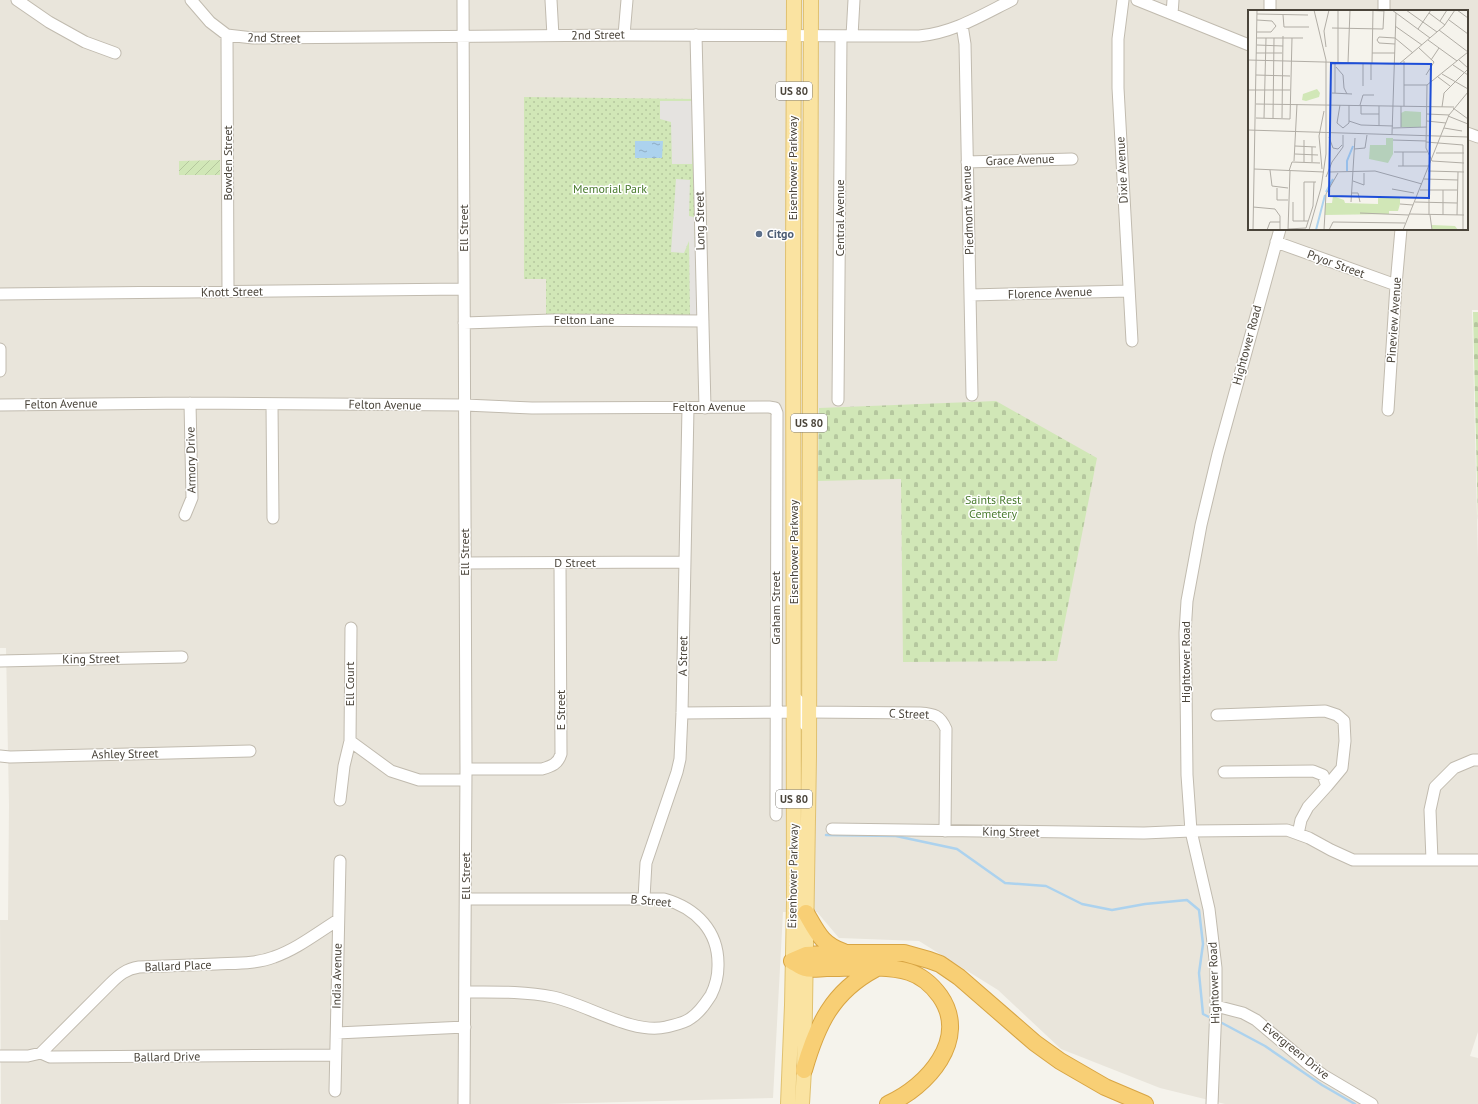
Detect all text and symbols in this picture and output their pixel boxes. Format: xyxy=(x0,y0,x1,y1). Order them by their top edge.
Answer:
inset map xyxy=(1248,10,1468,230)
street label: 2nd Street xyxy=(571,27,625,42)
street label: 2nd Street xyxy=(247,30,301,45)
road number: US 80 xyxy=(776,82,812,100)
street label: Eisenhower Parkway xyxy=(785,115,800,220)
street label: Bowden Street xyxy=(220,125,235,201)
street label: Dixie Avenue xyxy=(1112,136,1131,204)
street label: Grace Avenue xyxy=(985,151,1055,168)
street label: Piedmont Avenue xyxy=(958,165,977,255)
street label: Central Avenue xyxy=(832,180,847,257)
park label: Memorial Park xyxy=(573,181,647,196)
street label: Long Street xyxy=(691,191,708,251)
street label: Ell Street xyxy=(456,204,471,252)
place label: Citgo xyxy=(767,226,794,241)
marker: Citgo xyxy=(754,229,764,239)
street label: Pryor Street xyxy=(1305,246,1367,281)
street label: Pineview Avenue xyxy=(1383,276,1404,363)
street label: Knott Street xyxy=(201,283,263,300)
street label: Florence Avenue xyxy=(1008,284,1092,301)
street label: Hightower Road xyxy=(1229,303,1264,386)
street label: Felton Lane xyxy=(554,312,614,327)
street label: Felton Avenue xyxy=(24,395,98,412)
street label: Felton Avenue xyxy=(348,396,422,413)
street label: Felton Avenue xyxy=(672,399,746,414)
road number: US 80 xyxy=(791,414,827,432)
street label: Armory Drive xyxy=(182,427,199,493)
park label: Saints Rest Cemetery xyxy=(965,492,1021,521)
street label: Eisenhower Parkway xyxy=(786,499,801,604)
street label: Ell Street xyxy=(457,528,472,576)
street label: D Street xyxy=(554,555,596,570)
street label: Graham Street xyxy=(768,571,783,645)
street label: Hightower Road xyxy=(1178,621,1193,703)
street label: A Street xyxy=(675,636,690,676)
street label: King Street xyxy=(62,651,120,666)
street label: Ell Court xyxy=(342,662,357,706)
street label: E Street xyxy=(553,690,568,730)
street label: C Street xyxy=(889,705,929,722)
street label: Ashley Street xyxy=(91,745,159,762)
road number: US 80 xyxy=(776,790,812,808)
street label: Eisenhower Parkway xyxy=(784,823,801,928)
street label: King Street xyxy=(982,824,1040,839)
street label: Ell Street xyxy=(458,852,473,900)
street label: B Street xyxy=(630,891,672,910)
street label: Hightower Road xyxy=(1205,942,1222,1024)
street label: India Avenue xyxy=(328,943,345,1009)
street label: Ballard Place xyxy=(144,957,212,974)
street label: Evergreen Drive xyxy=(1260,1019,1333,1082)
street label: Ballard Drive xyxy=(134,1048,200,1065)

